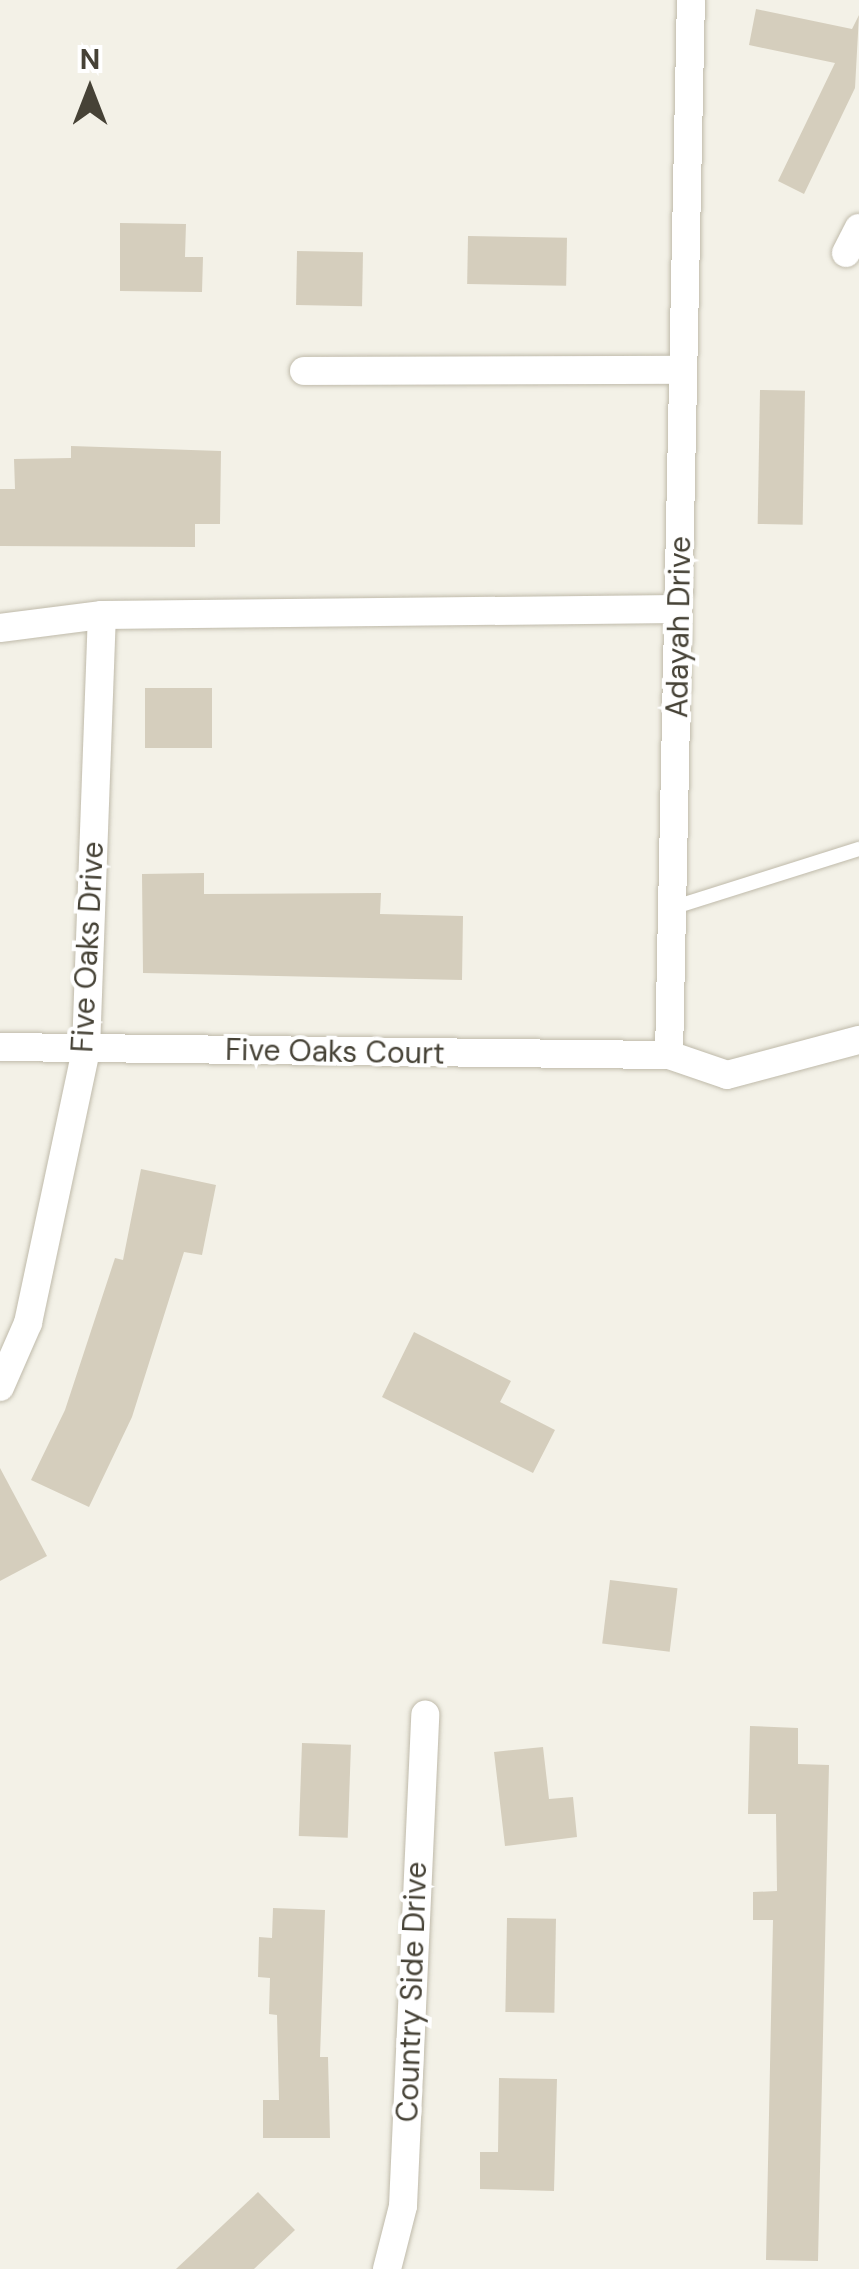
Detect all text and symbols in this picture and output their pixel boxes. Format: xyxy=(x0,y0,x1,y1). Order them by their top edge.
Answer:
north arrow xyxy=(40,40,140,140)
text: N xyxy=(80,41,100,78)
street label: Adayah Drive xyxy=(659,536,699,718)
street label: Five Oaks Drive xyxy=(64,841,112,1053)
street label: Five Oaks Court xyxy=(225,1032,445,1072)
street label: Country Side Drive xyxy=(389,1861,435,2123)

